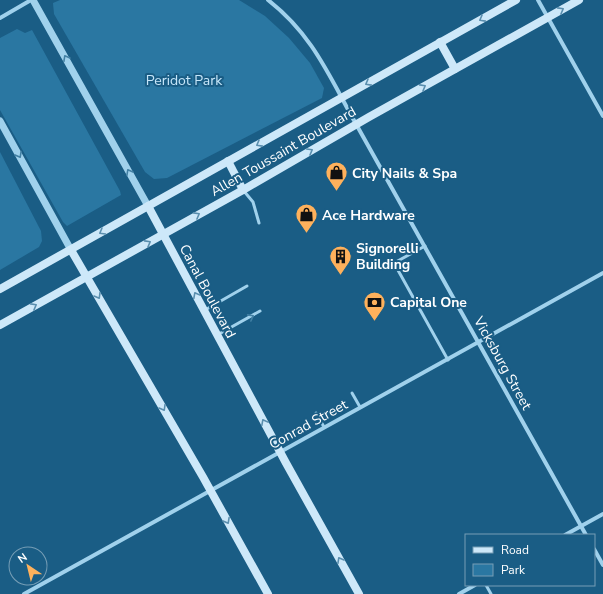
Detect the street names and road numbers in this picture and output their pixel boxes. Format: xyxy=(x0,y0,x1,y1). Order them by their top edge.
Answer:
street label: Allen Toussaint Boulevard xyxy=(207,102,360,201)
street label: Canal Boulevard xyxy=(175,241,240,342)
street label: Vicksburg Street xyxy=(469,312,536,413)
street label: Conrad Street xyxy=(266,395,351,454)

